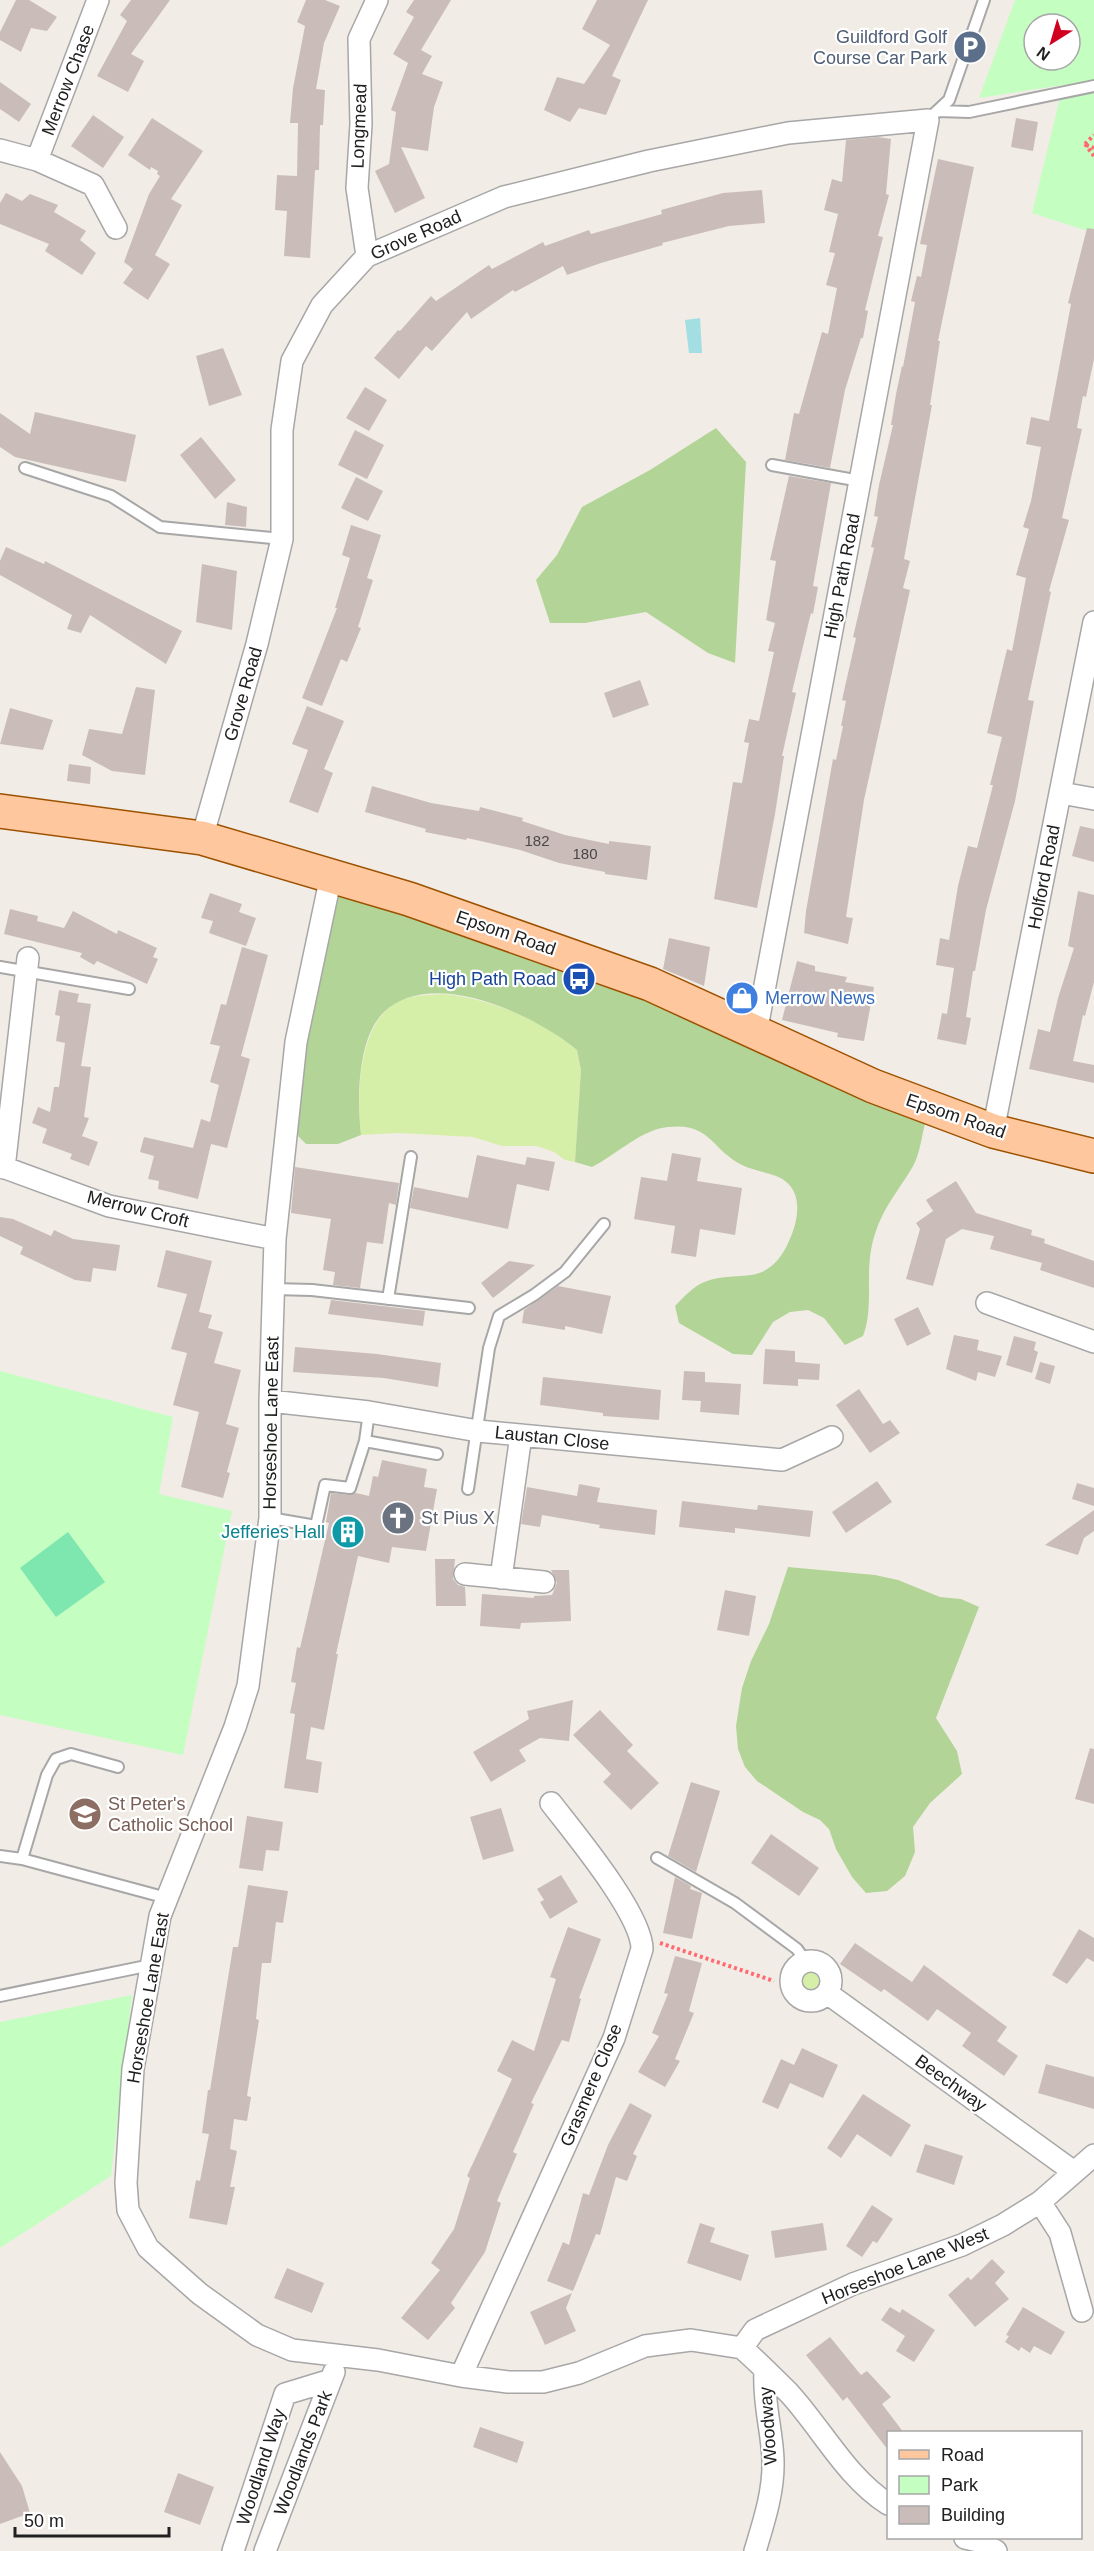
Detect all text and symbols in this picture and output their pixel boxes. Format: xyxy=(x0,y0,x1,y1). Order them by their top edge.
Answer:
north arrow xyxy=(1022,12,1082,72)
street label: Merrow Chase xyxy=(38,22,98,138)
place label: Guildford Golf Course Car Park xyxy=(813,27,948,68)
parking icon: Guildford Golf Course Car Park xyxy=(952,29,988,65)
text: N xyxy=(1034,43,1053,64)
street label: Longmead xyxy=(348,83,370,169)
street label: Grove Road xyxy=(368,206,464,264)
street label: High Path Road xyxy=(820,512,864,640)
street label: Grove Road xyxy=(220,645,266,743)
street label: Holford Road xyxy=(1024,823,1064,931)
house number: 182 xyxy=(524,832,550,849)
house number: 180 xyxy=(572,845,598,862)
street label: Epsom Road xyxy=(454,907,558,959)
bus stop icon: High Path Road xyxy=(561,961,597,997)
place label: High Path Road xyxy=(429,969,556,989)
shop icon: Merrow News xyxy=(724,980,760,1016)
place label: Merrow News xyxy=(765,988,875,1008)
street label: Epsom Road xyxy=(904,1090,1008,1142)
street label: Merrow Croft xyxy=(85,1187,191,1231)
street label: Horseshoe Lane East xyxy=(259,1336,283,1510)
street label: Laustan Close xyxy=(494,1422,610,1454)
church icon: St Pius X xyxy=(380,1500,416,1536)
place label: St Pius X xyxy=(421,1508,495,1528)
building icon: Jefferies Hall xyxy=(330,1514,366,1550)
place label: Jefferies Hall xyxy=(221,1522,325,1542)
place label: St Peter's Catholic School xyxy=(108,1794,233,1835)
school or university icon: St Peter's Catholic School xyxy=(67,1796,103,1832)
street label: Horseshoe Lane East xyxy=(123,1911,173,2085)
street label: Grasmere Close xyxy=(556,2021,626,2149)
street label: Beechway xyxy=(912,2050,990,2116)
street label: Horseshoe Lane West xyxy=(819,2223,991,2309)
street label: Woodway xyxy=(755,2386,781,2466)
street label: Woodlands Park xyxy=(270,2387,336,2518)
street label: Woodland Way xyxy=(233,2406,289,2528)
legend xyxy=(887,2431,1082,2539)
text: Road xyxy=(941,2445,984,2465)
text: Park xyxy=(941,2475,979,2495)
scale bar xyxy=(15,2500,170,2538)
text: Building xyxy=(941,2505,1005,2525)
text: 50 m xyxy=(24,2511,64,2531)

